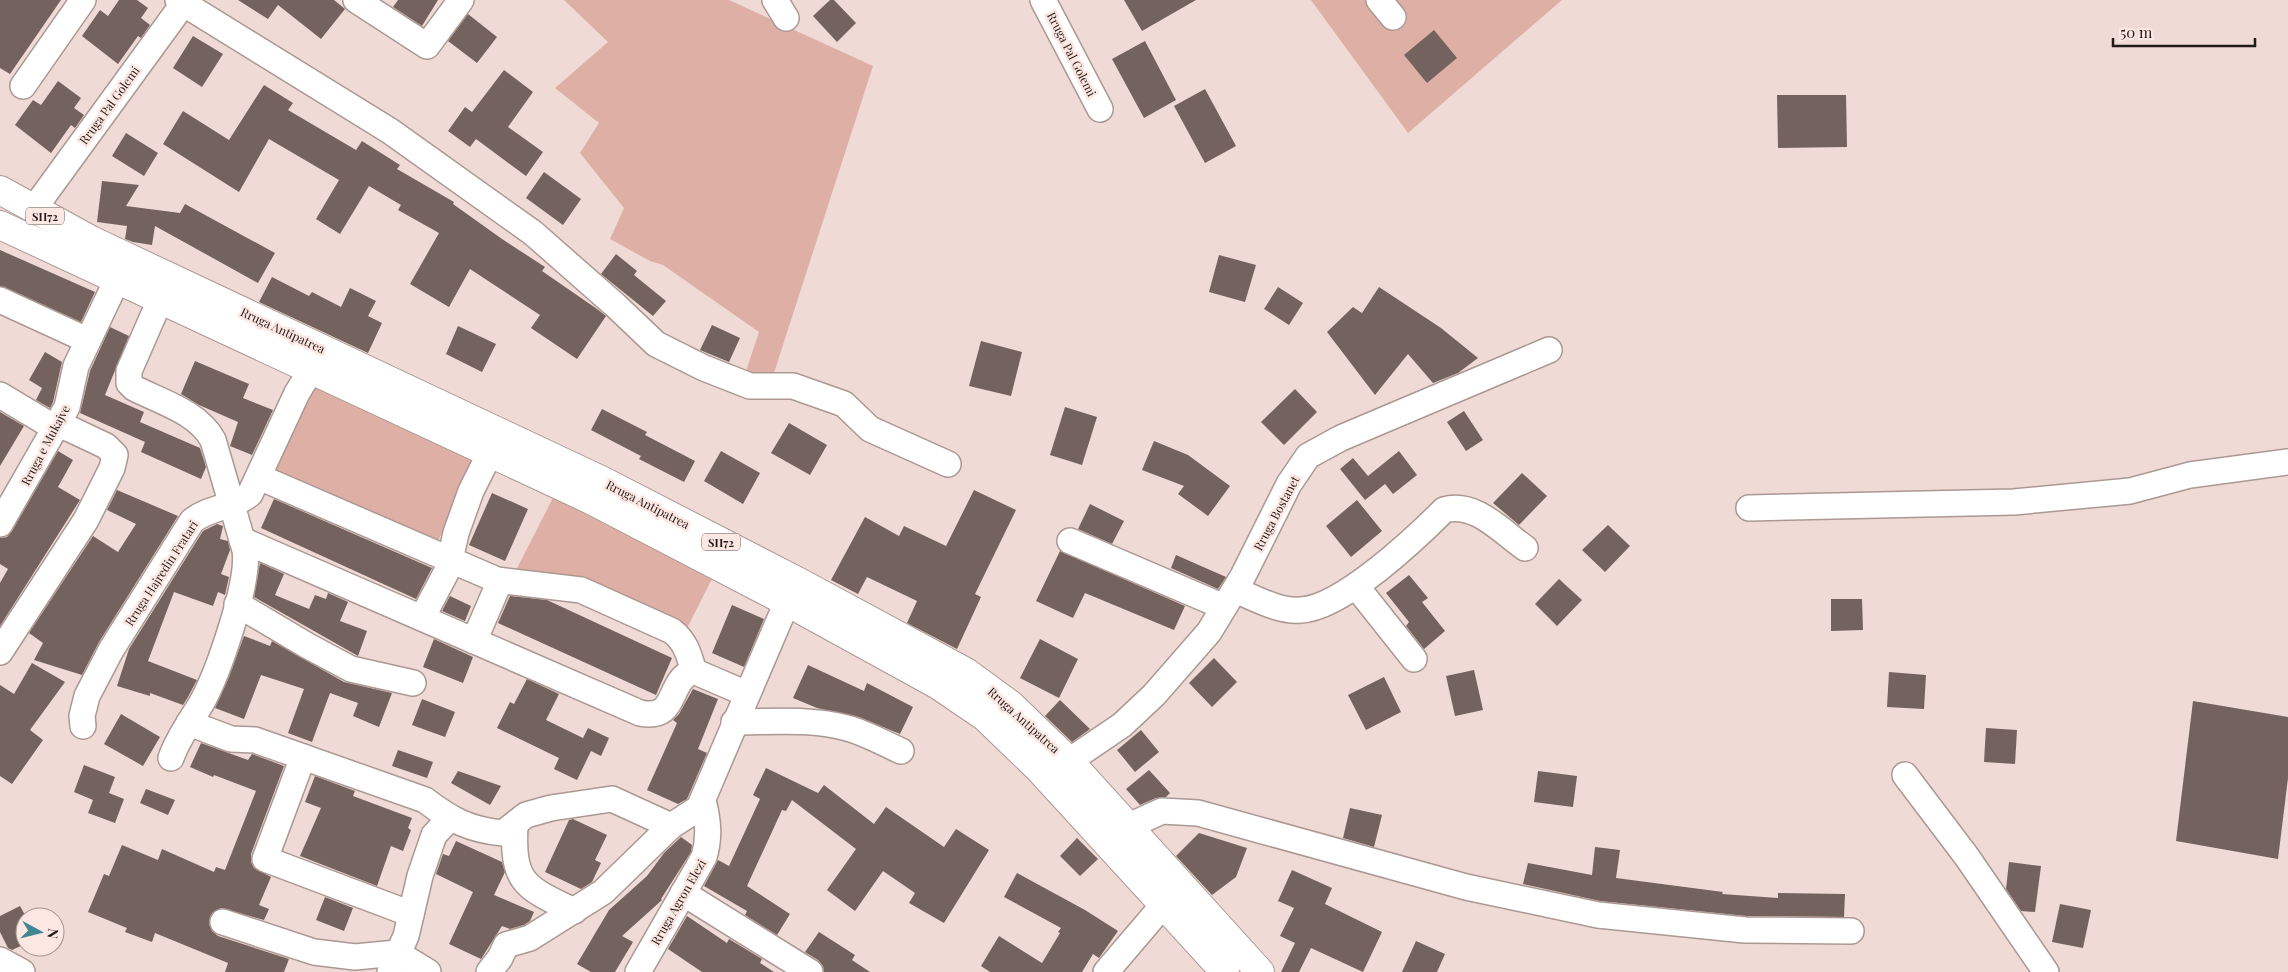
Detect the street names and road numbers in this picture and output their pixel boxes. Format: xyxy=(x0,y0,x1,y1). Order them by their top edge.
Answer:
street label: Rruga Pal Golemi xyxy=(1044,9,1100,99)
street label: Rruga Pal Golemi xyxy=(75,62,143,147)
road number: SH72 xyxy=(26,208,64,225)
street label: Rruga Antipatrea xyxy=(238,303,328,357)
street label: Rruga e Mukajve xyxy=(17,402,73,488)
street label: Rruga Bostanet xyxy=(1250,472,1303,553)
street label: Rruga Antipatrea xyxy=(604,476,692,532)
street label: Rruga Hajredin Fratari xyxy=(121,517,201,629)
road number: SH72 xyxy=(702,534,740,550)
street label: Rruga Antipatrea xyxy=(985,683,1063,757)
street label: Rruga Agron Elezi xyxy=(647,856,709,948)

